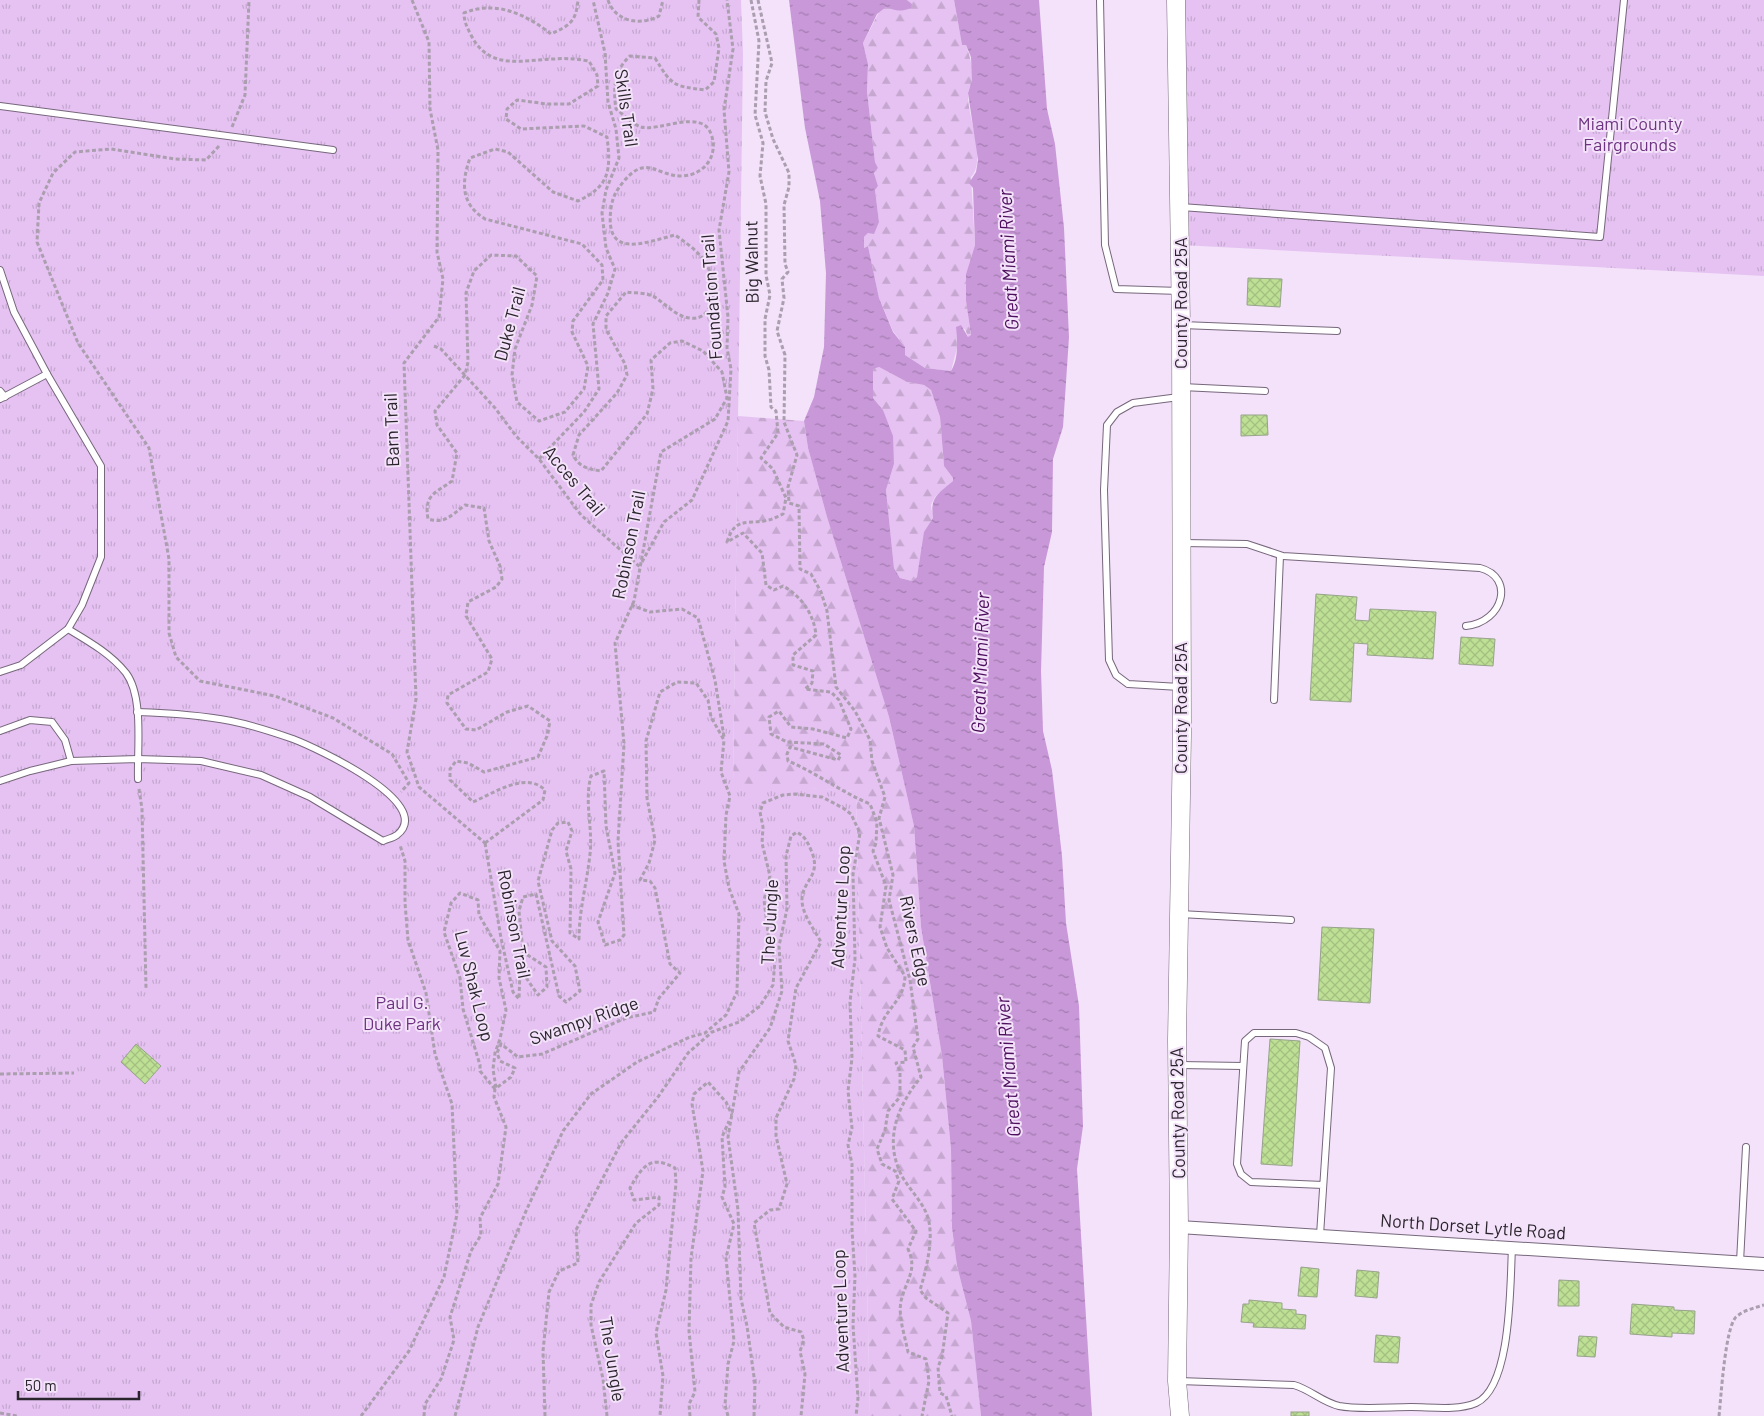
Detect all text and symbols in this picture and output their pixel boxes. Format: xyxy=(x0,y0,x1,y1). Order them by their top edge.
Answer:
street label: Skills Trail xyxy=(611,68,643,148)
park label: Miami County Fairgrounds xyxy=(1578,112,1682,155)
water label: Great Miami River xyxy=(992,188,1023,331)
street label: Big Walnut xyxy=(739,220,763,304)
street label: Foundation Trail xyxy=(696,234,726,360)
street label: County Road 25A xyxy=(1169,237,1191,369)
street label: Duke Trail xyxy=(489,284,530,363)
street label: Barn Trail xyxy=(379,393,403,467)
street label: Acces Trail xyxy=(539,441,610,520)
street label: Robinson Trail xyxy=(607,489,649,601)
water label: Great Miami River xyxy=(966,591,993,734)
street label: County Road 25A xyxy=(1169,642,1191,774)
street label: Adventure Loop xyxy=(826,845,854,969)
street label: Robinson Trail xyxy=(494,868,536,980)
street label: The Jungle xyxy=(756,878,782,966)
street label: Rivers Edge xyxy=(896,893,936,988)
street label: Luv Shak Loop xyxy=(451,928,499,1044)
park label: Paul G. Duke Park xyxy=(363,991,441,1034)
street label: Swampy Ridge xyxy=(526,991,641,1049)
water label: Great Miami River xyxy=(990,995,1025,1138)
street label: County Road 25A xyxy=(1165,1047,1189,1179)
street label: North Dorset Lytle Road xyxy=(1379,1209,1567,1243)
street label: Adventure Loop xyxy=(827,1249,853,1373)
street label: The Jungle xyxy=(595,1315,631,1403)
scale bar xyxy=(18,1368,139,1400)
text: 50 m xyxy=(25,1376,57,1394)

